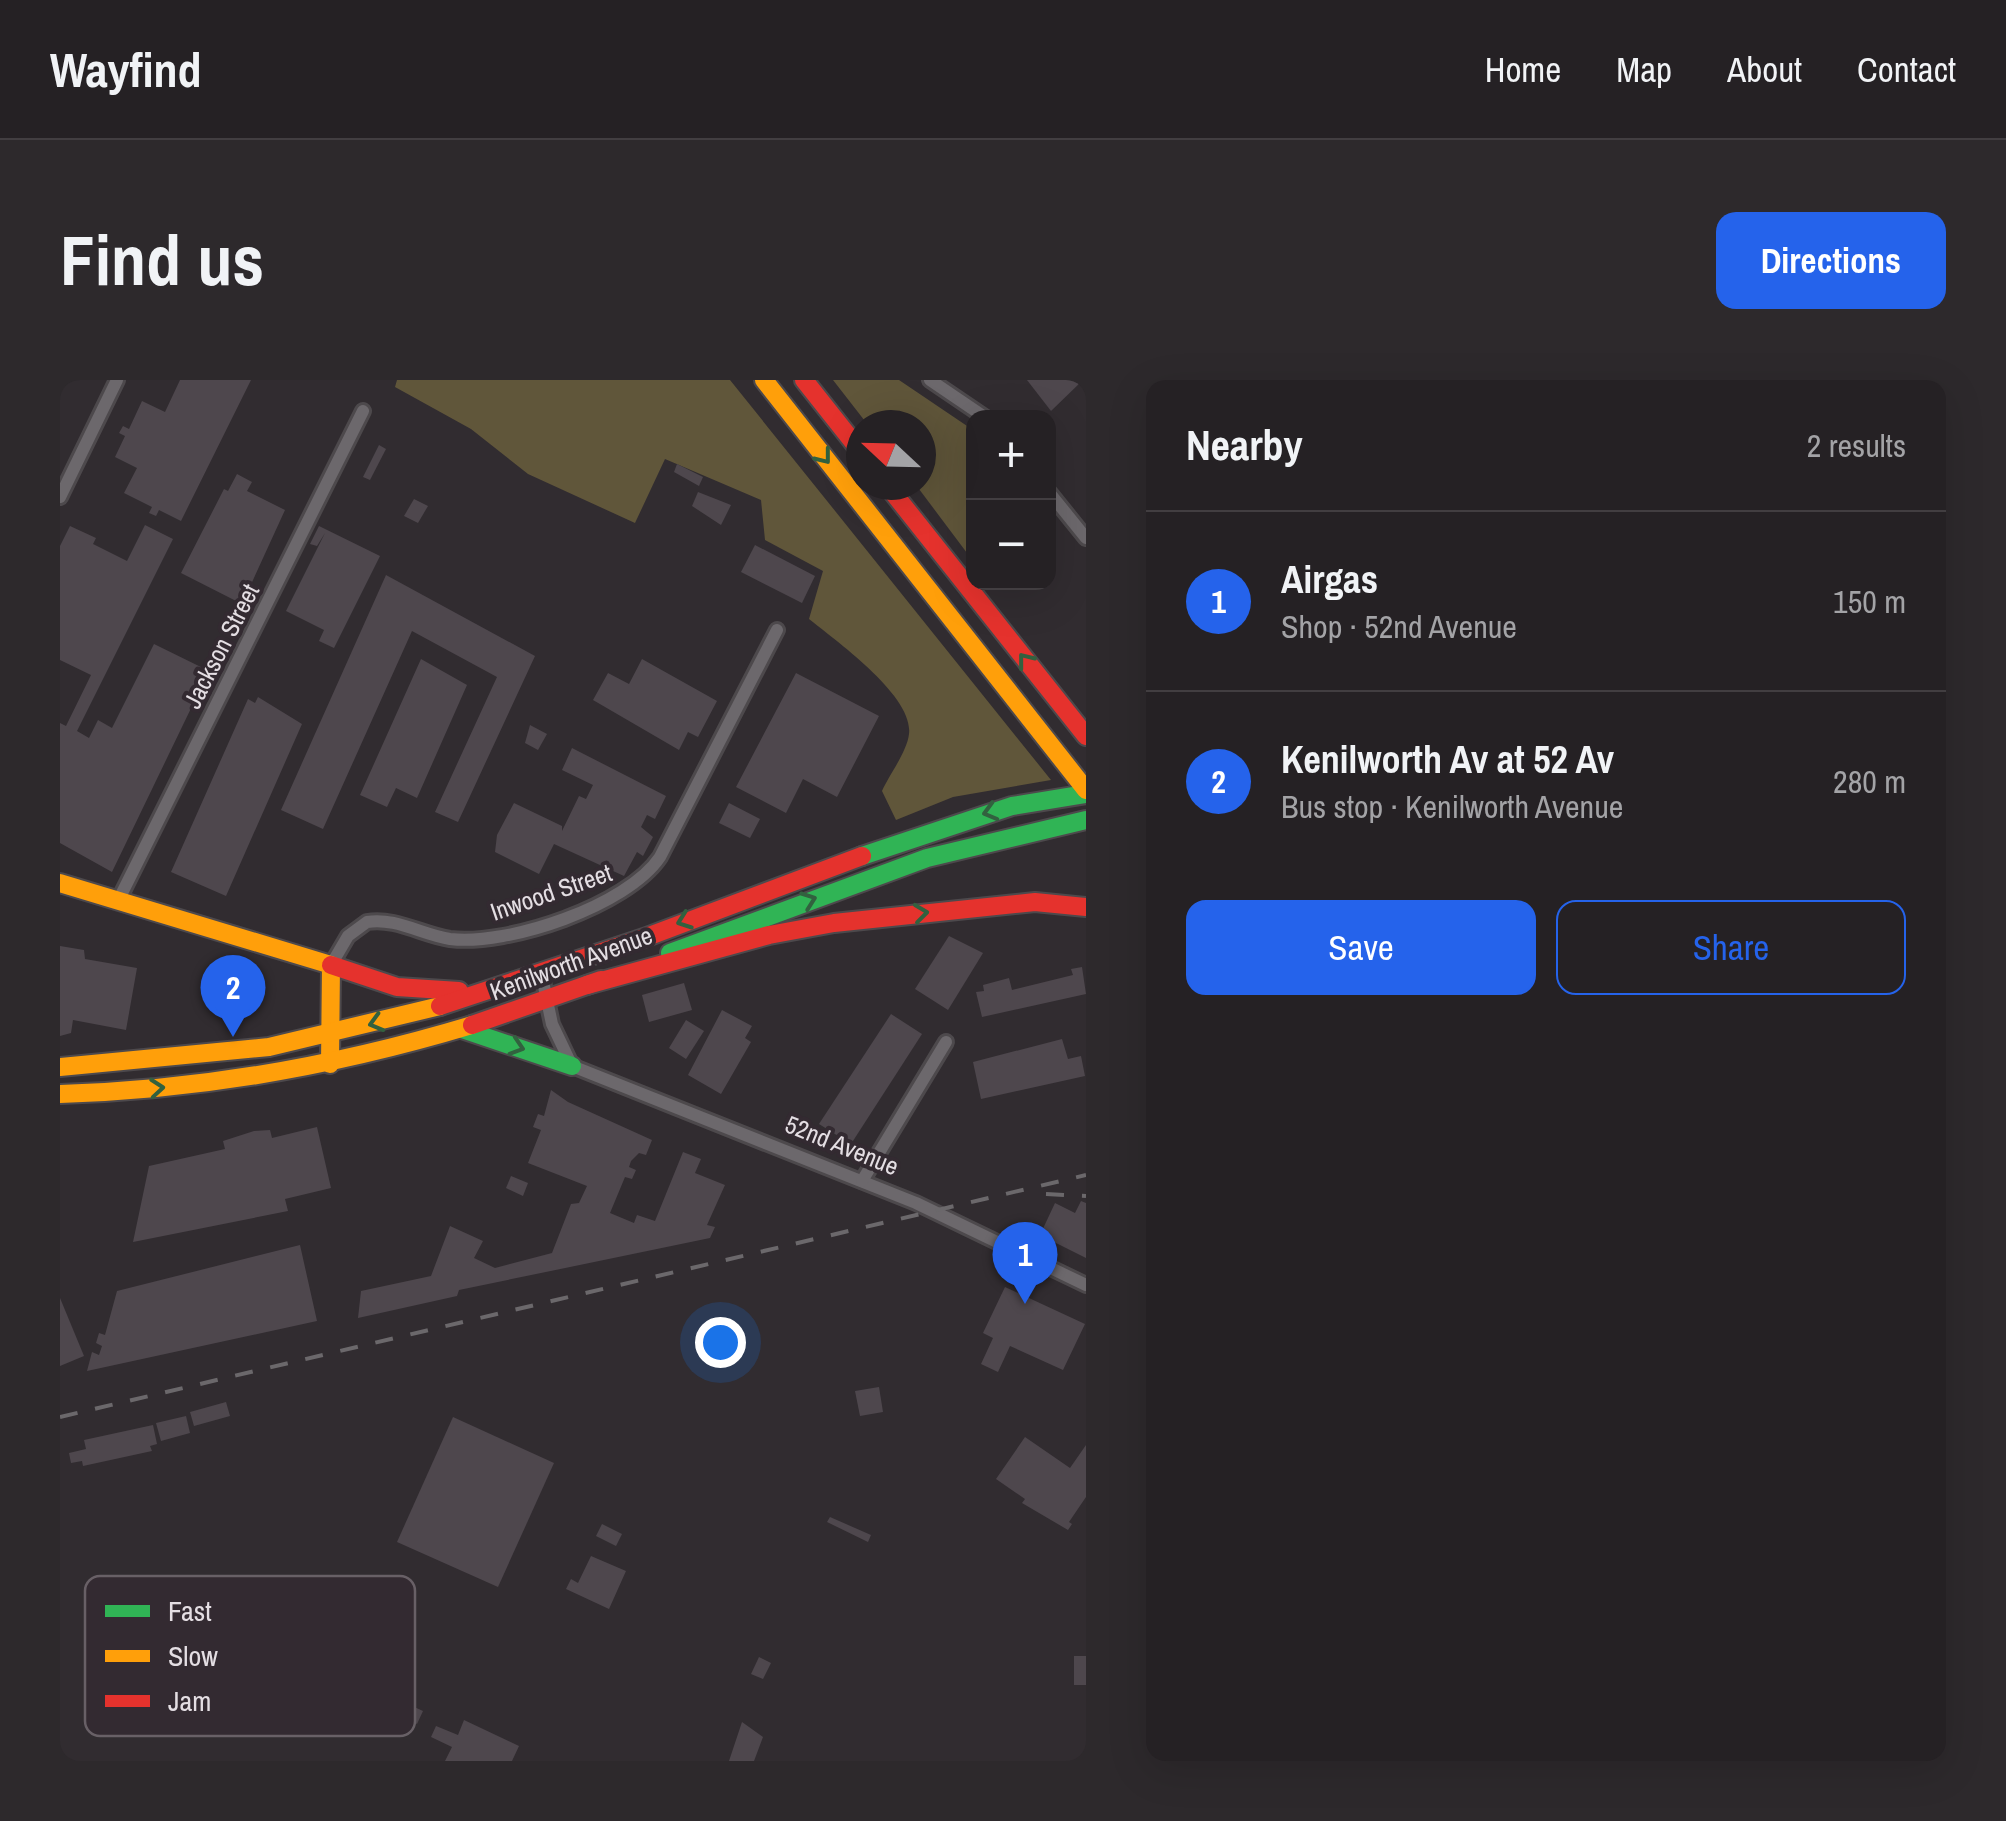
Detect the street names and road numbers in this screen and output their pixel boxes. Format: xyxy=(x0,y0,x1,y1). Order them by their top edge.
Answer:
street label: Jackson Street xyxy=(175,578,267,714)
street label: Inwood Street xyxy=(486,855,617,929)
street label: Kenilworth Avenue xyxy=(485,918,657,1008)
street label: 52nd Avenue xyxy=(780,1107,904,1183)

